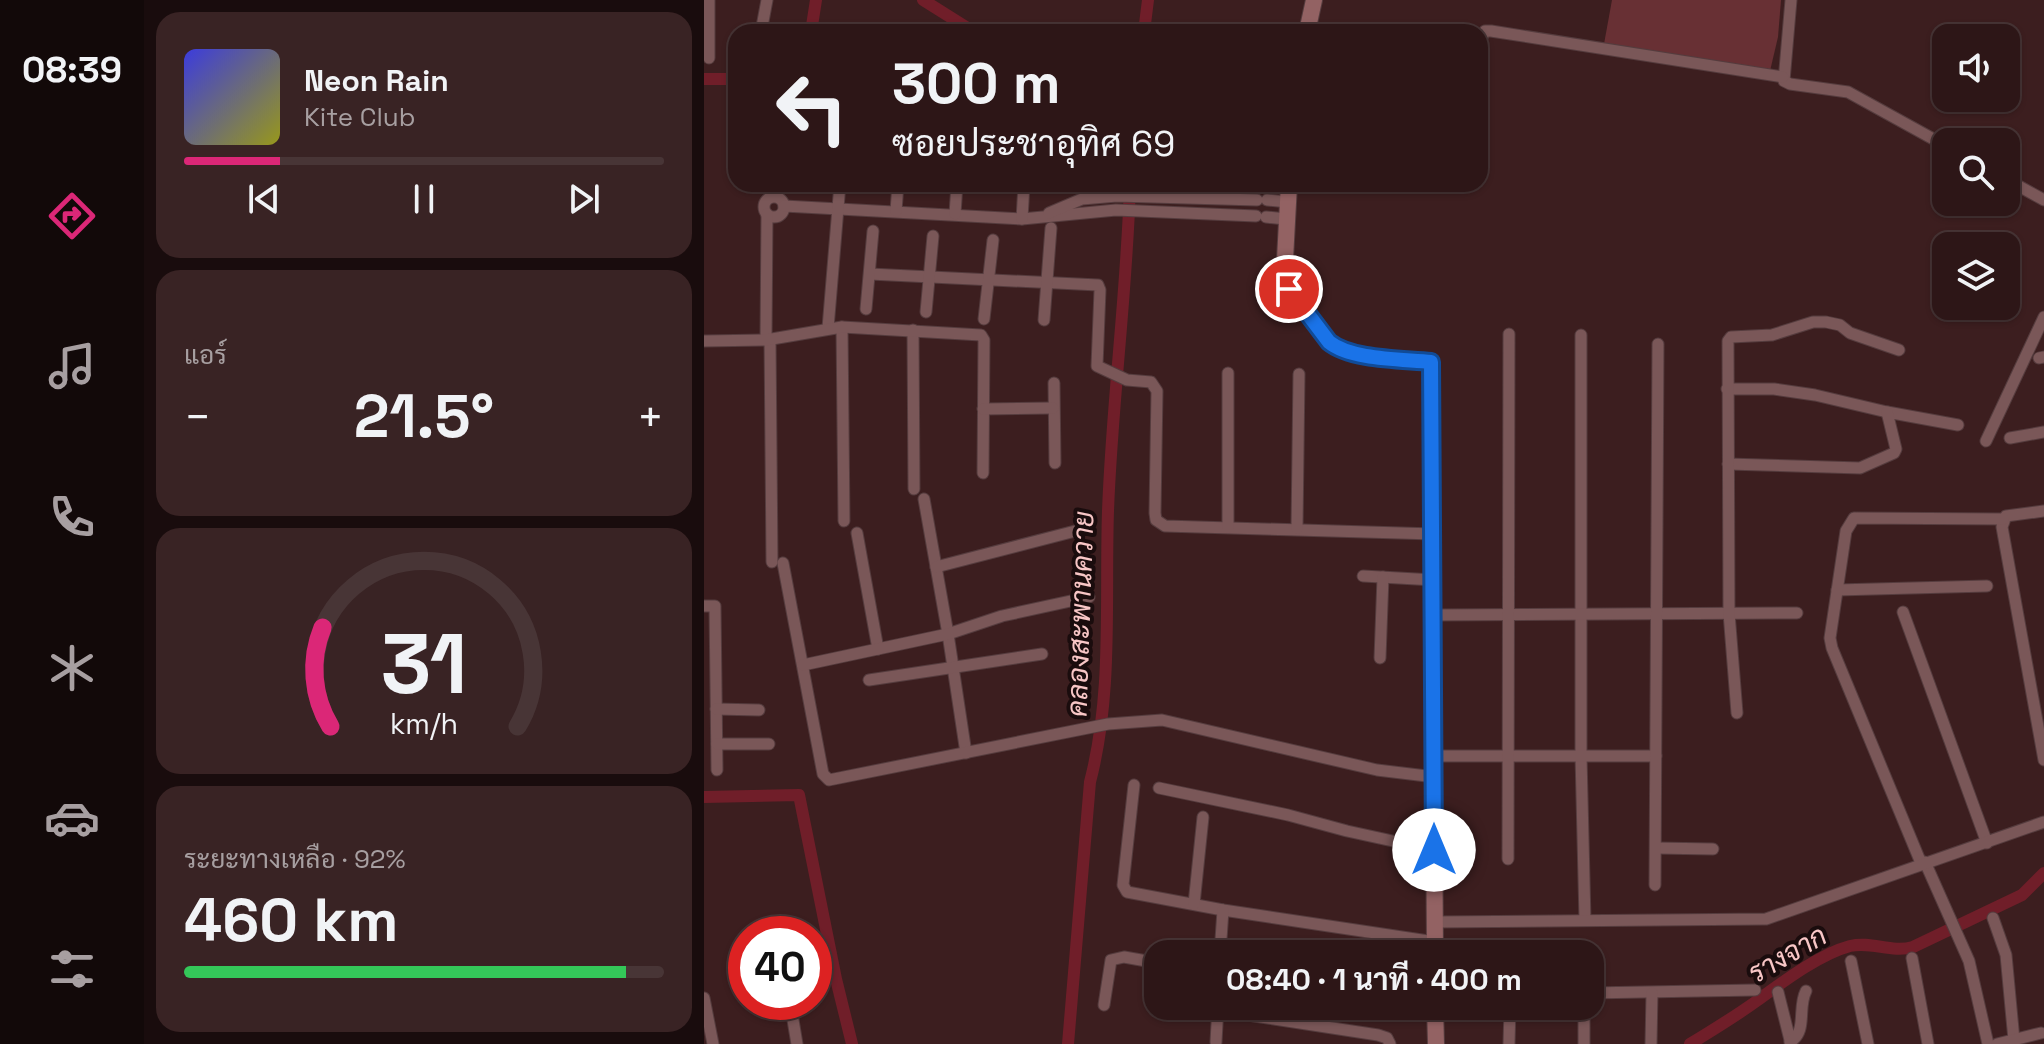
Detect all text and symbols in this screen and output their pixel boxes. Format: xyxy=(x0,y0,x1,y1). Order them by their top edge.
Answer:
map controls xyxy=(1932,24,2020,320)
button: sound xyxy=(1932,24,2020,112)
text: 08:39 xyxy=(22,47,122,93)
text: 300 m xyxy=(892,48,1061,119)
icon: left xyxy=(760,56,864,160)
text: Neon Rain xyxy=(304,61,449,100)
text: Kite Club xyxy=(304,100,416,134)
text: ซอยประชาอุทิศ 69 xyxy=(892,121,1175,167)
button: search xyxy=(1932,128,2020,216)
icon: previous xyxy=(242,177,286,221)
icon: pause xyxy=(402,177,446,221)
icon: next xyxy=(562,177,606,221)
icon: directions xyxy=(44,188,100,244)
button: layers xyxy=(1932,232,2020,320)
pin xyxy=(1255,255,1323,323)
icon: arrive xyxy=(1267,267,1311,311)
icon: music xyxy=(44,338,100,394)
text: แอร์ xyxy=(184,338,227,372)
text: 21.5° xyxy=(354,378,494,455)
text: − xyxy=(184,389,211,445)
text: + xyxy=(637,389,664,445)
icon: phone xyxy=(44,489,100,545)
water label: คลองสะพานควาย xyxy=(1058,511,1102,717)
text: 31 xyxy=(381,611,467,717)
icon: climate xyxy=(44,640,100,696)
text: km/h xyxy=(390,706,458,742)
icon: car xyxy=(44,790,100,846)
position arrow xyxy=(1392,808,1476,892)
text: ระยะทางเหลือ · 92% xyxy=(184,842,406,876)
text: 460 km xyxy=(184,882,398,959)
speed limit sign: 40 xyxy=(728,916,832,1020)
water label: รางจาก xyxy=(1741,917,1833,991)
icon: filters xyxy=(44,941,100,997)
text: 08:40 · 1 นาที · 400 m xyxy=(1226,960,1522,999)

